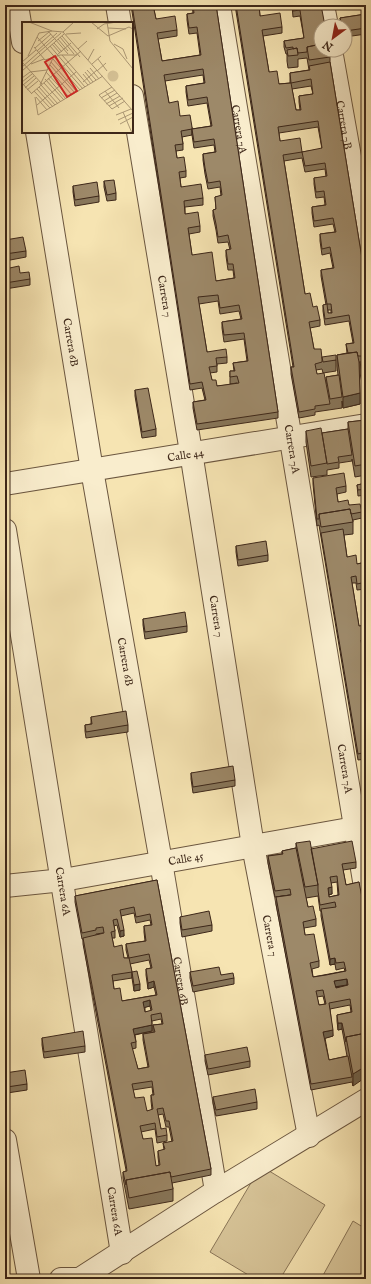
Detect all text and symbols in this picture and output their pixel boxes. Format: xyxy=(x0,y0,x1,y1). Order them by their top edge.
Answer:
north arrow xyxy=(313,18,353,58)
inset map xyxy=(22,22,133,133)
text: N xyxy=(320,37,337,55)
street label: Carrera 7B xyxy=(332,99,355,151)
street label: Carrera 7A xyxy=(228,104,250,156)
street label: Carrera 7 xyxy=(154,274,175,318)
street label: Carrera 6B xyxy=(59,317,81,368)
street label: Carrera 7A xyxy=(281,424,303,475)
street label: Calle 44 xyxy=(166,445,206,465)
street label: Carrera 7 xyxy=(206,594,226,638)
street label: Carrera 6B xyxy=(114,636,136,687)
street label: Carrera 7A xyxy=(333,743,355,795)
street label: Calle 45 xyxy=(167,849,205,869)
street label: Carrera 6A xyxy=(52,866,73,917)
street label: Carrera 7 xyxy=(258,914,280,958)
street label: Carrera 6B xyxy=(169,956,191,1006)
street label: Carrera 6A xyxy=(103,1186,125,1237)

